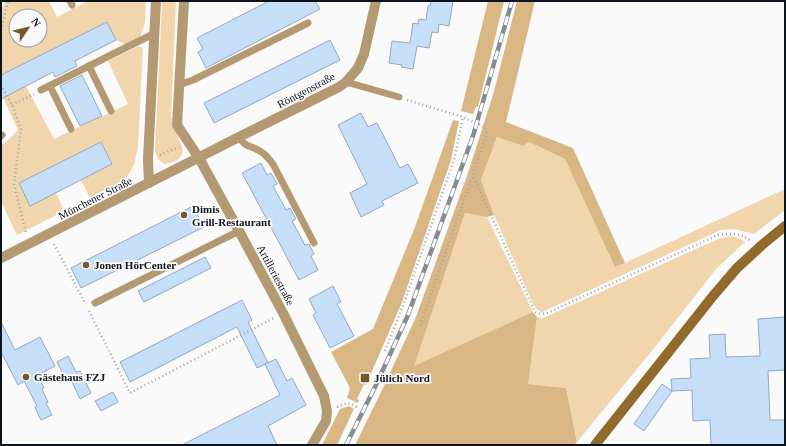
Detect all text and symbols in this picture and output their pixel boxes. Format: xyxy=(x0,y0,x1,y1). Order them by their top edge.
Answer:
north arrow xyxy=(8,8,48,48)
text: N xyxy=(29,16,43,29)
street label: Röntgenstraße xyxy=(275,70,337,110)
street label: Münchener Straße xyxy=(56,174,134,222)
place label: Dimis Grill-Restaurant xyxy=(192,203,271,228)
marker: Dimis Grill-Restaurant xyxy=(179,210,189,220)
street label: Artilleriestraße xyxy=(255,243,297,307)
place label: Jonen HörCenter xyxy=(94,259,176,271)
marker: Jonen HörCenter xyxy=(81,260,91,270)
place label: Gästehaus FZJ xyxy=(34,371,106,383)
marker: Gästehaus FZJ xyxy=(21,372,31,382)
marker: Jülich Nord xyxy=(359,372,371,384)
place label: Jülich Nord xyxy=(374,372,430,384)

